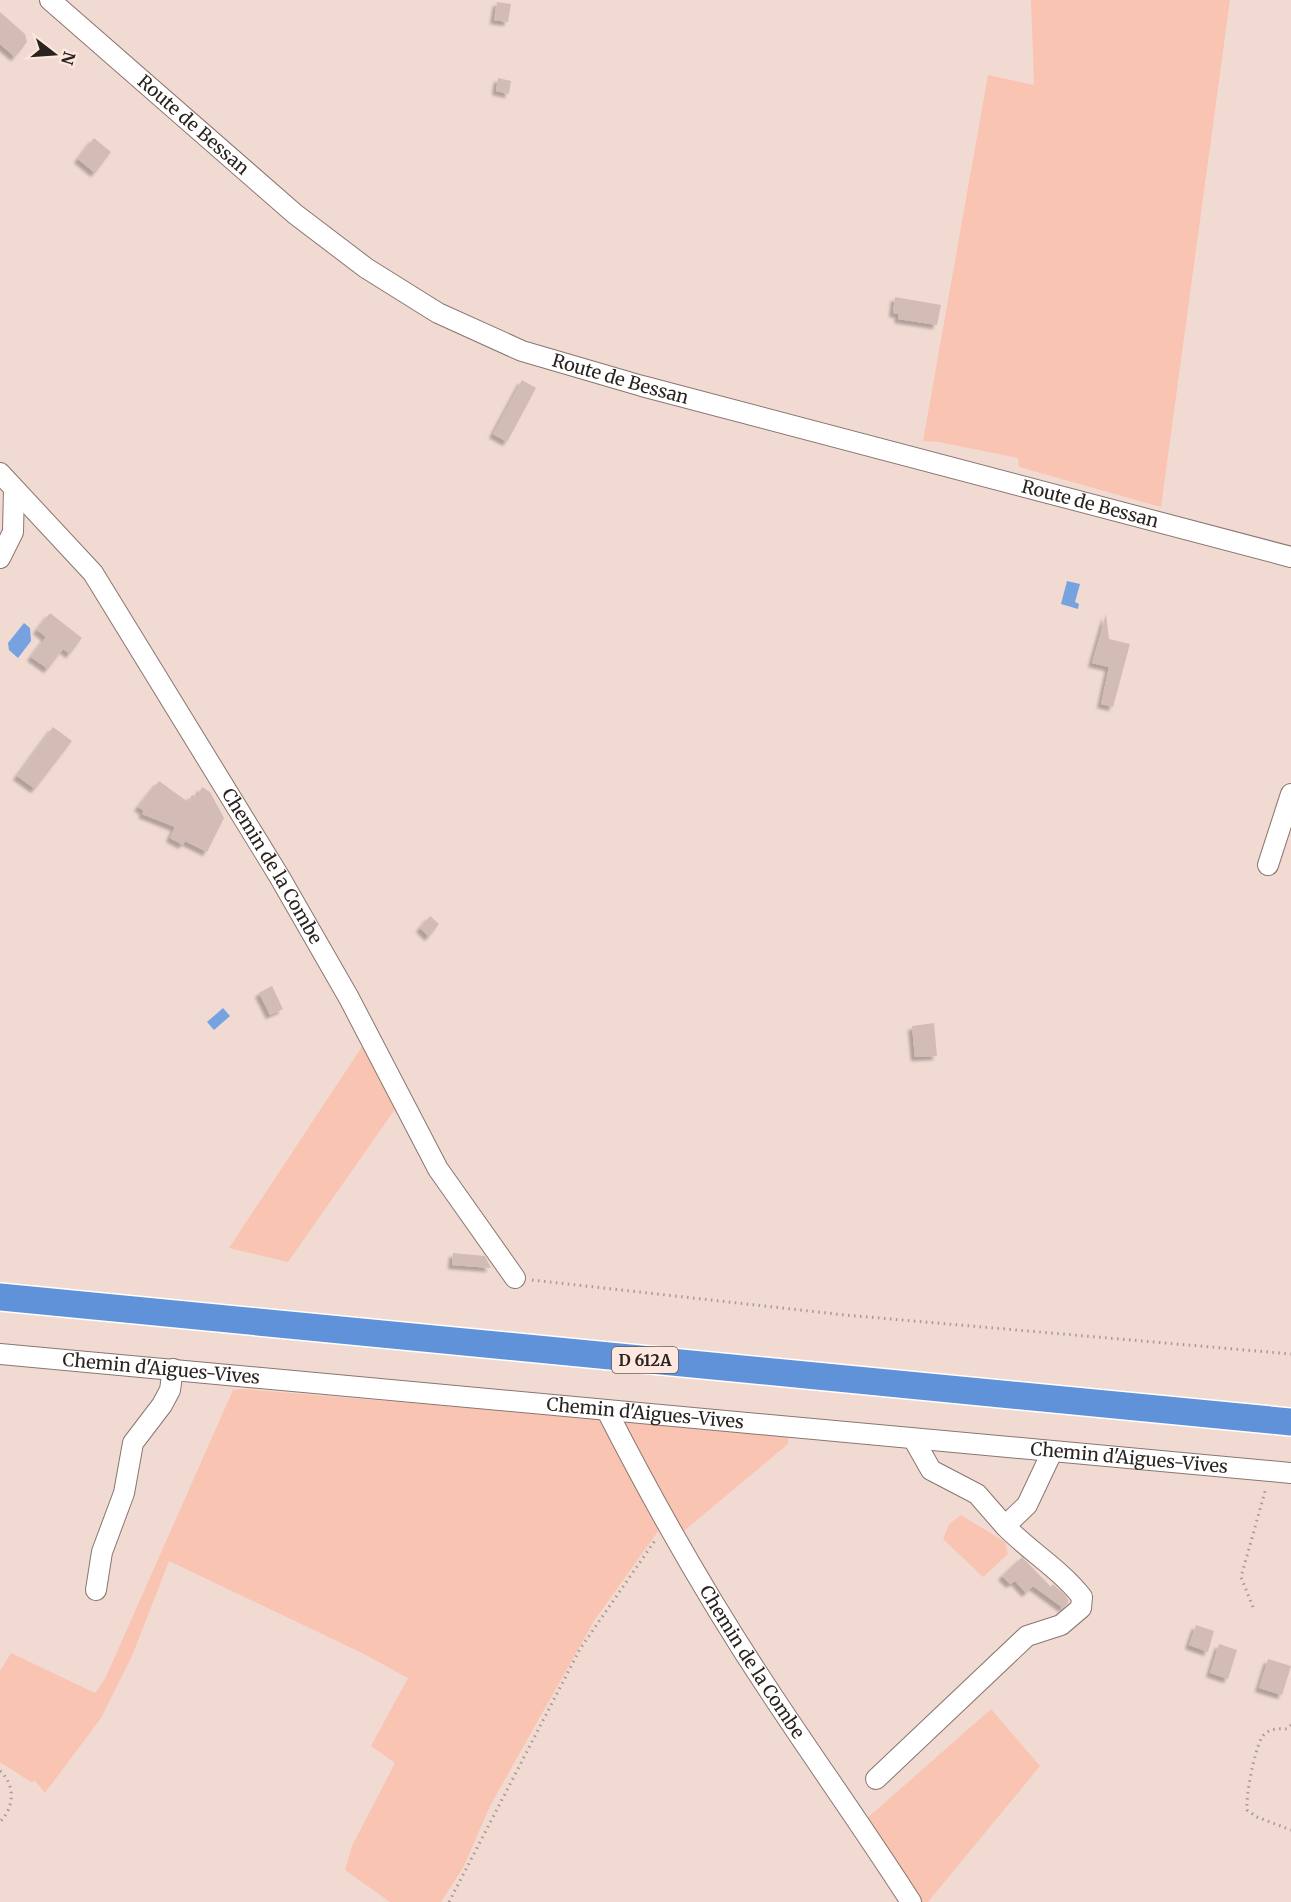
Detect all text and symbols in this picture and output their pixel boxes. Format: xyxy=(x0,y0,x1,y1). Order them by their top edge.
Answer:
north arrow xyxy=(24,24,84,84)
text: N xyxy=(57,49,80,68)
street label: Route de Bessan xyxy=(133,70,254,180)
street label: Route de Bessan xyxy=(550,348,691,409)
street label: Route de Bessan xyxy=(1019,475,1161,533)
street label: Chemin de la Combe xyxy=(217,784,328,948)
road number: D 612A xyxy=(612,1347,678,1373)
street label: Chemin d'Aigues-Vives xyxy=(62,1348,261,1389)
street label: Chemin d'Aigues-Vives xyxy=(546,1392,745,1434)
street label: Chemin d'Aigues-Vives xyxy=(1030,1437,1229,1478)
street label: Chemin de la Combe xyxy=(695,1581,810,1743)

